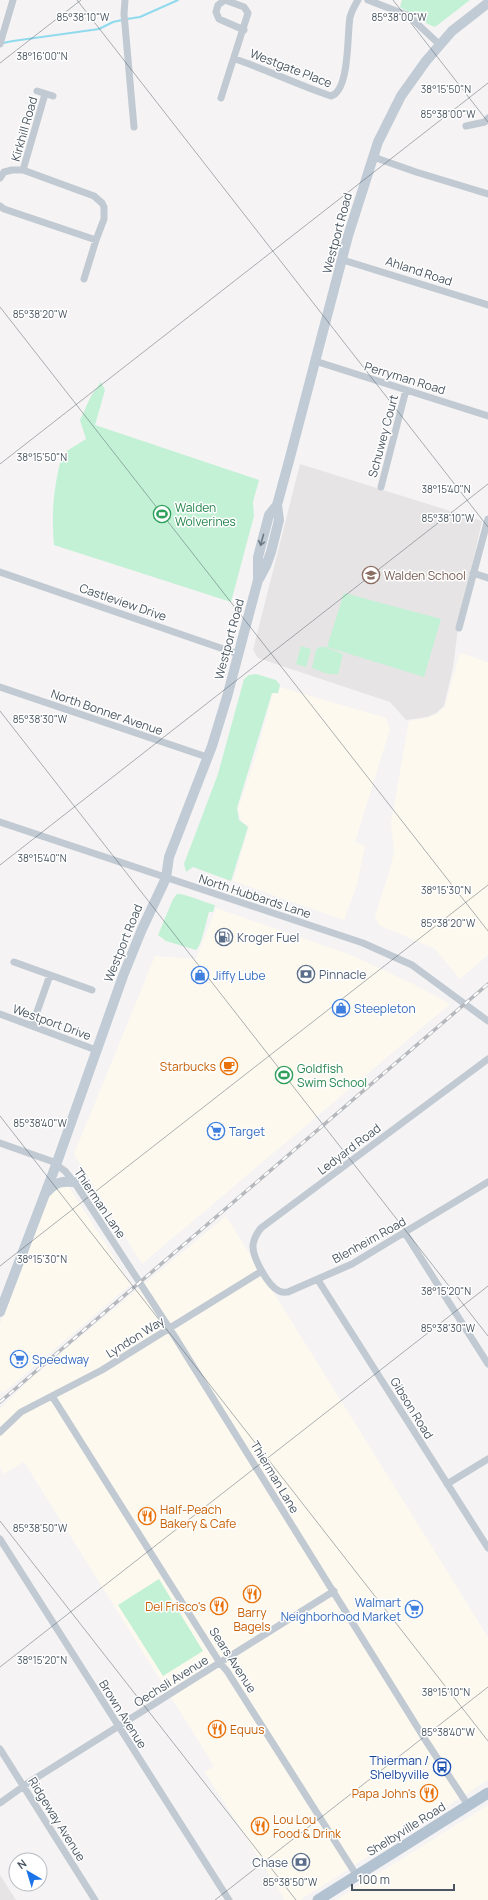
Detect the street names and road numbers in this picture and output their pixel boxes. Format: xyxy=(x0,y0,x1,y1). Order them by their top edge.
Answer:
street label: Westgate Place xyxy=(248,45,334,91)
street label: Kirkhill Road xyxy=(7,95,41,163)
street label: Westport Road xyxy=(318,191,356,275)
street label: Ahland Road xyxy=(383,252,455,290)
street label: Perryman Road xyxy=(362,358,448,398)
street label: Schuwey Court xyxy=(364,393,402,479)
street label: Castleview Drive xyxy=(77,579,169,625)
street label: Westport Road xyxy=(210,597,248,681)
street label: North Bonner Avenue xyxy=(49,685,165,739)
street label: North Hubbards Lane xyxy=(197,870,313,922)
street label: Westport Road xyxy=(100,901,146,985)
street label: Westport Drive xyxy=(10,1000,94,1044)
street label: Ledyard Road xyxy=(314,1120,384,1178)
street label: Thierman Lane xyxy=(70,1164,130,1242)
street label: Blenheim Road xyxy=(329,1213,409,1267)
street label: Lyndon Way xyxy=(103,1312,168,1362)
street label: Gibson Road xyxy=(386,1374,438,1442)
street label: Thierman Lane xyxy=(247,1438,303,1516)
street label: Sears Avenue xyxy=(205,1624,261,1696)
street label: Oechsli Avenue xyxy=(131,1651,211,1711)
street label: Brown Avenue xyxy=(95,1676,151,1752)
street label: Ridgeway Avenue xyxy=(24,1774,90,1864)
street label: Shelbyville Road xyxy=(363,1798,449,1860)

